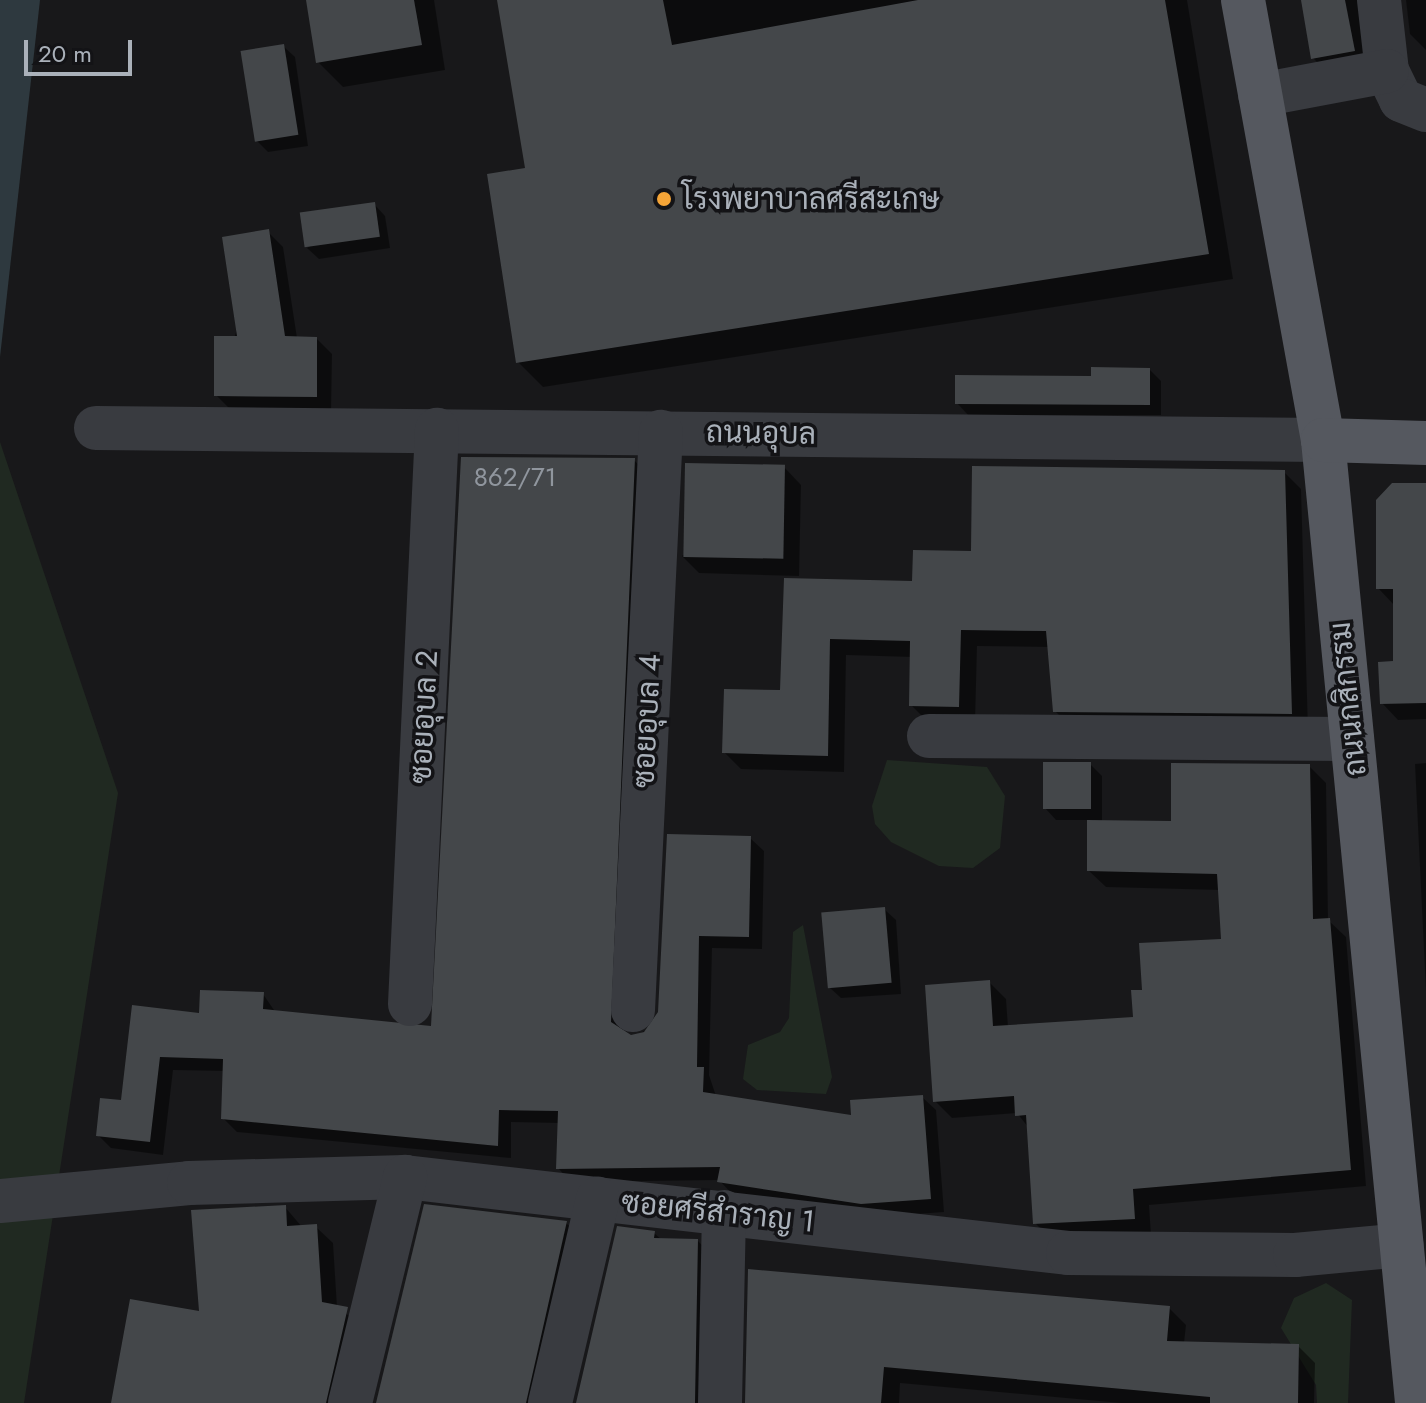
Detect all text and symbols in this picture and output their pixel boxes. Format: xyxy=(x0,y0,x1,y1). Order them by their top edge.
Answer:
scale bar xyxy=(28,24,136,74)
text: 20 m xyxy=(38,36,92,71)
place label: โรงพยาบาลศรีสะเกษ xyxy=(682,181,939,217)
marker: โรงพยาบาลศรีสะเกษ xyxy=(653,188,675,210)
street label: ถนนอุบล xyxy=(706,414,816,452)
house number: 862/71 xyxy=(474,462,556,494)
street label: ถนนกสิกรรม xyxy=(1322,620,1374,778)
street label: ซอยอุบล 2 xyxy=(403,649,445,785)
street label: ซอยอุบล 4 xyxy=(626,653,668,789)
street label: ซอยศรีสำราญ 1 xyxy=(620,1184,816,1240)

